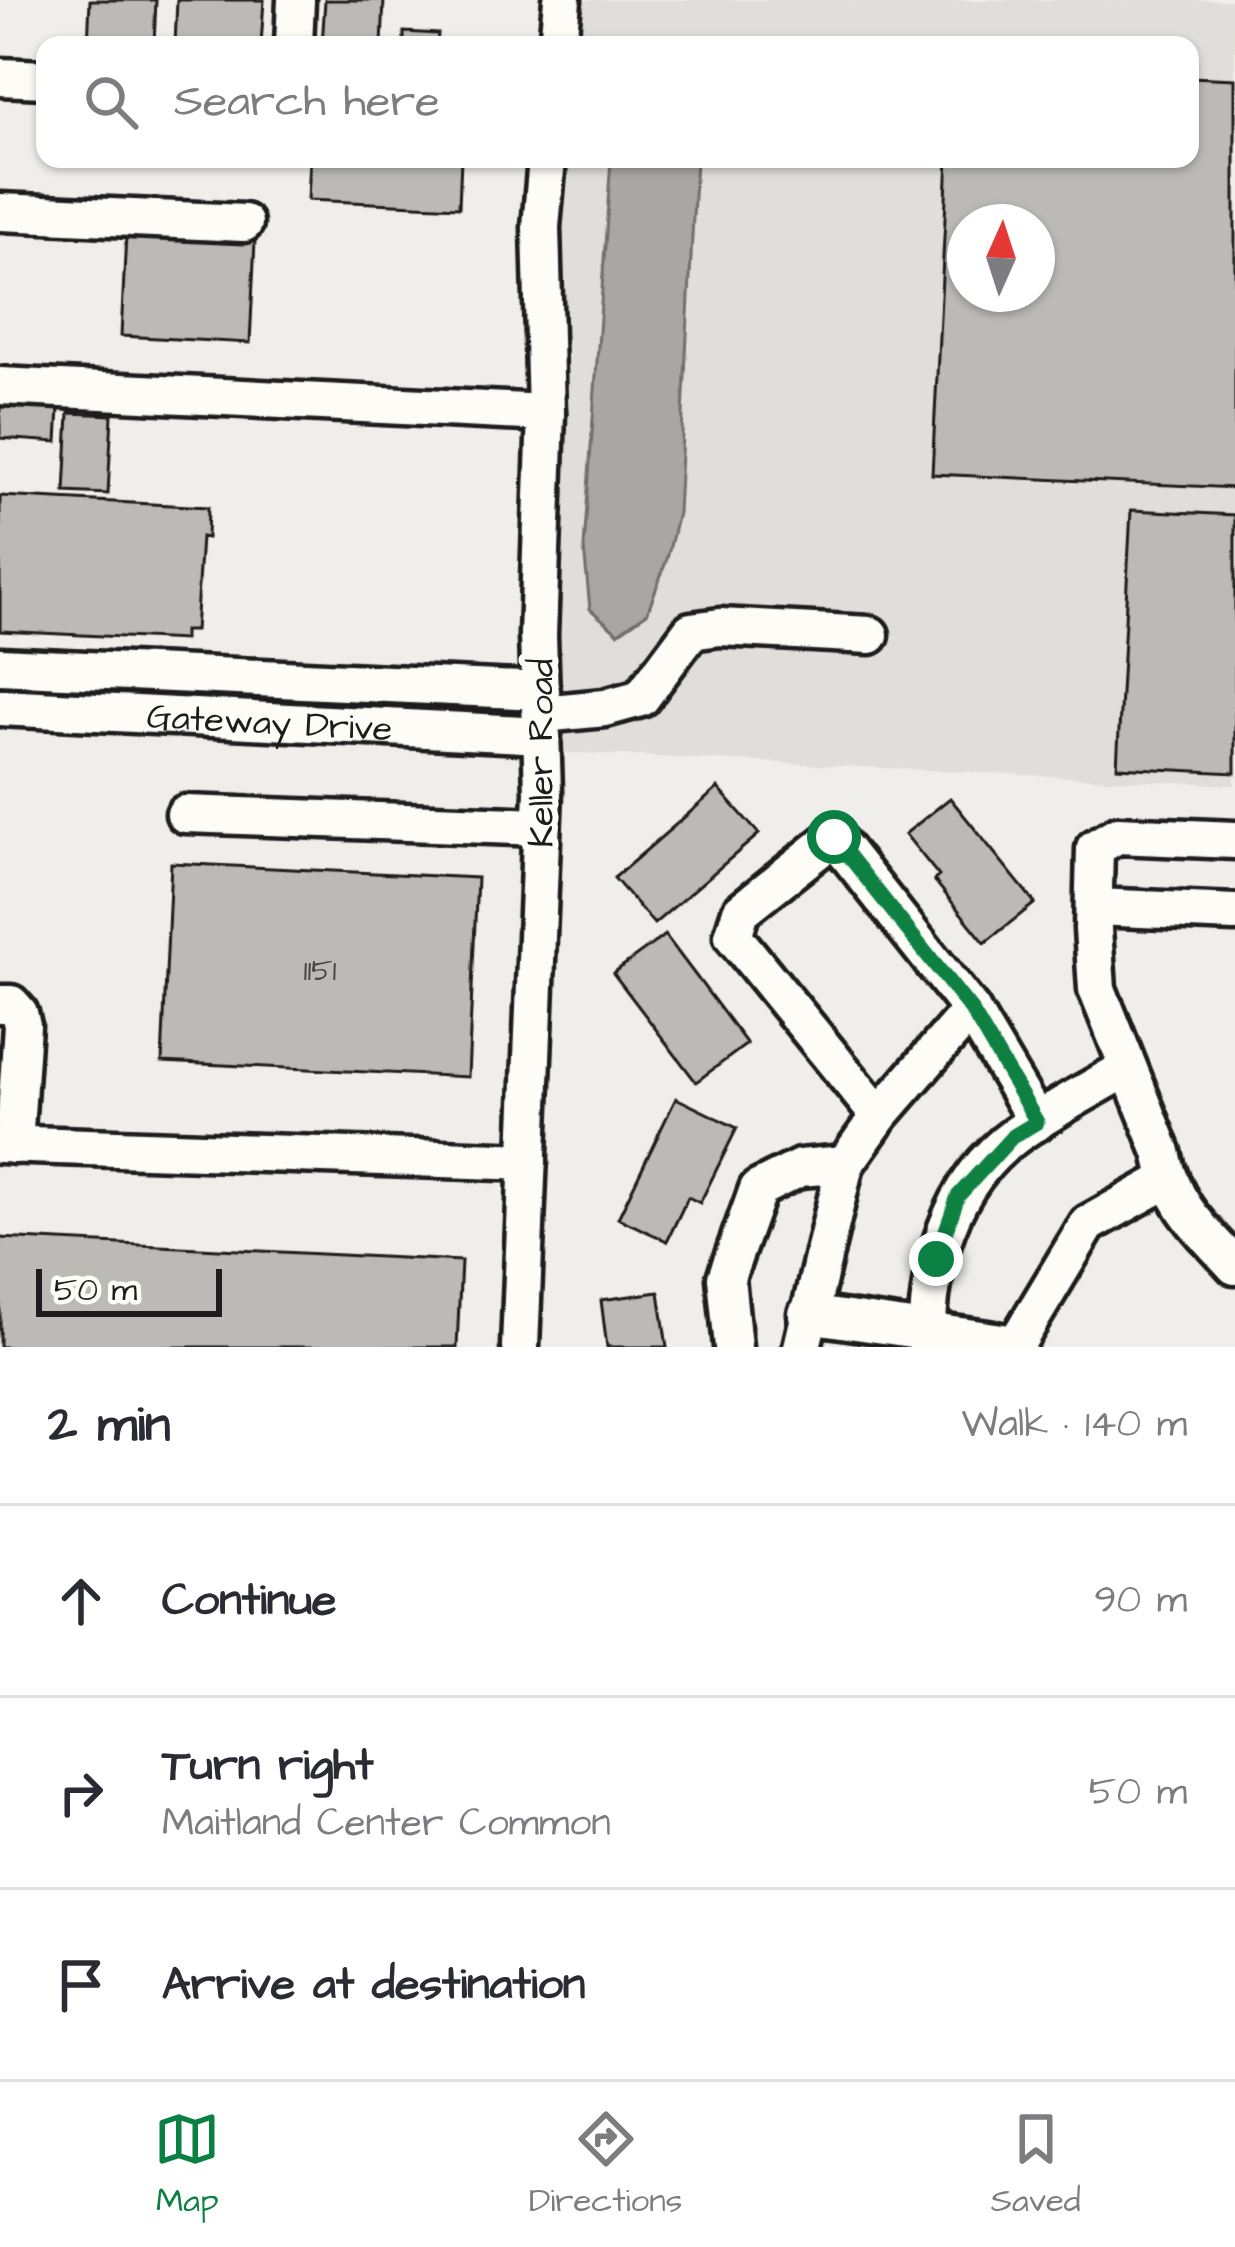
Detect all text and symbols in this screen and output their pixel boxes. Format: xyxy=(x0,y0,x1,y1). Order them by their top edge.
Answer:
search box xyxy=(36,36,1199,168)
icon: search xyxy=(78,69,144,135)
text: Search here xyxy=(174,71,440,133)
north arrow xyxy=(947,204,1055,312)
street label: Keller Road xyxy=(516,658,567,848)
street label: Gateway Drive xyxy=(145,692,394,755)
route start xyxy=(807,810,861,864)
house number: 1151 xyxy=(304,950,337,992)
route end xyxy=(909,1232,963,1286)
scale bar xyxy=(36,1263,222,1316)
text: 50 m xyxy=(54,1267,137,1313)
text: 2 min xyxy=(48,1390,171,1461)
text: Walk · 140 m xyxy=(962,1398,1187,1452)
icon: ahead xyxy=(48,1568,114,1634)
text: Continue xyxy=(162,1570,336,1632)
text: 90 m xyxy=(1094,1574,1187,1628)
text: Turn right xyxy=(162,1735,374,1797)
icon: right xyxy=(48,1760,114,1826)
text: 50 m xyxy=(1089,1766,1187,1820)
text: Maitland Center Common xyxy=(162,1797,611,1851)
icon: arrive xyxy=(48,1952,114,2018)
text: Arrive at destination xyxy=(162,1954,585,2016)
tab: Map xyxy=(154,2106,220,2224)
tab: Directions xyxy=(529,2106,682,2224)
tab: Saved xyxy=(991,2106,1081,2224)

